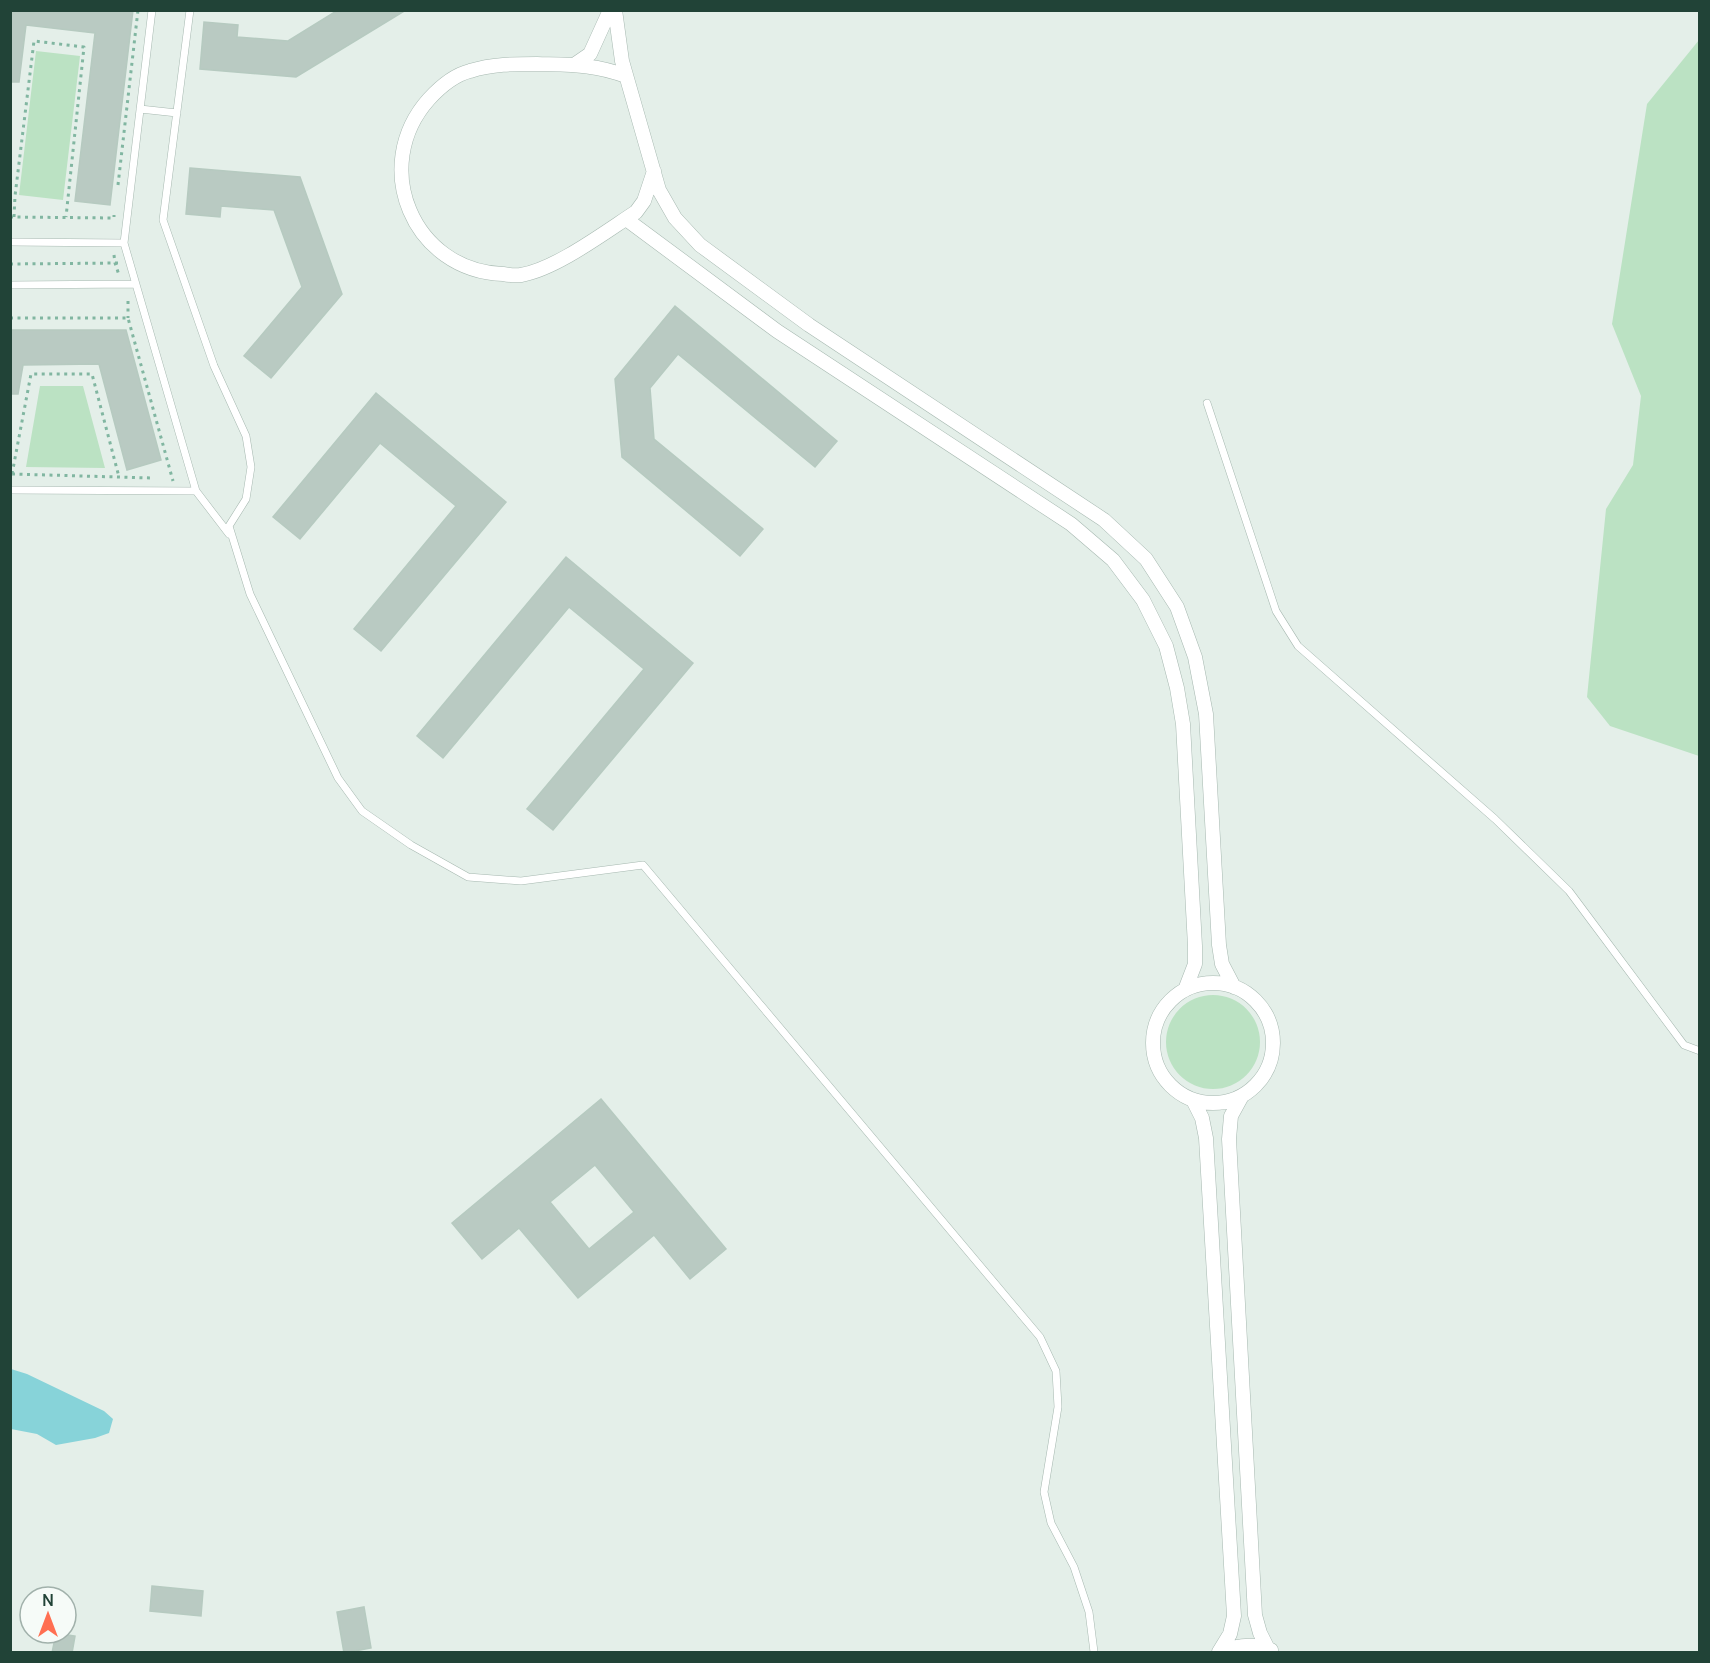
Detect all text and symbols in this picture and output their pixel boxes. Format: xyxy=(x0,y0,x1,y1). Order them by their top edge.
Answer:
north arrow xyxy=(18,1585,78,1645)
text: N xyxy=(42,1589,54,1611)

